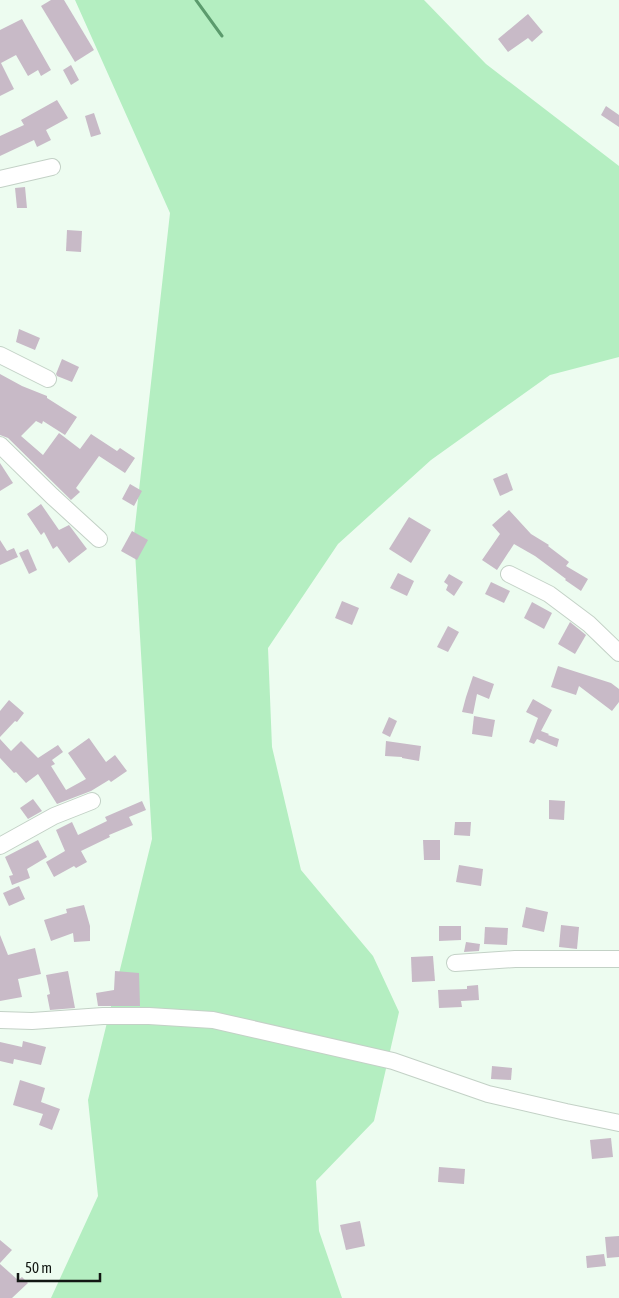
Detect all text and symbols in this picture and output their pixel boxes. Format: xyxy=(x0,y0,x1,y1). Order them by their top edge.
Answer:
scale bar xyxy=(18,1250,100,1282)
text: 50 m xyxy=(25,1259,52,1276)

